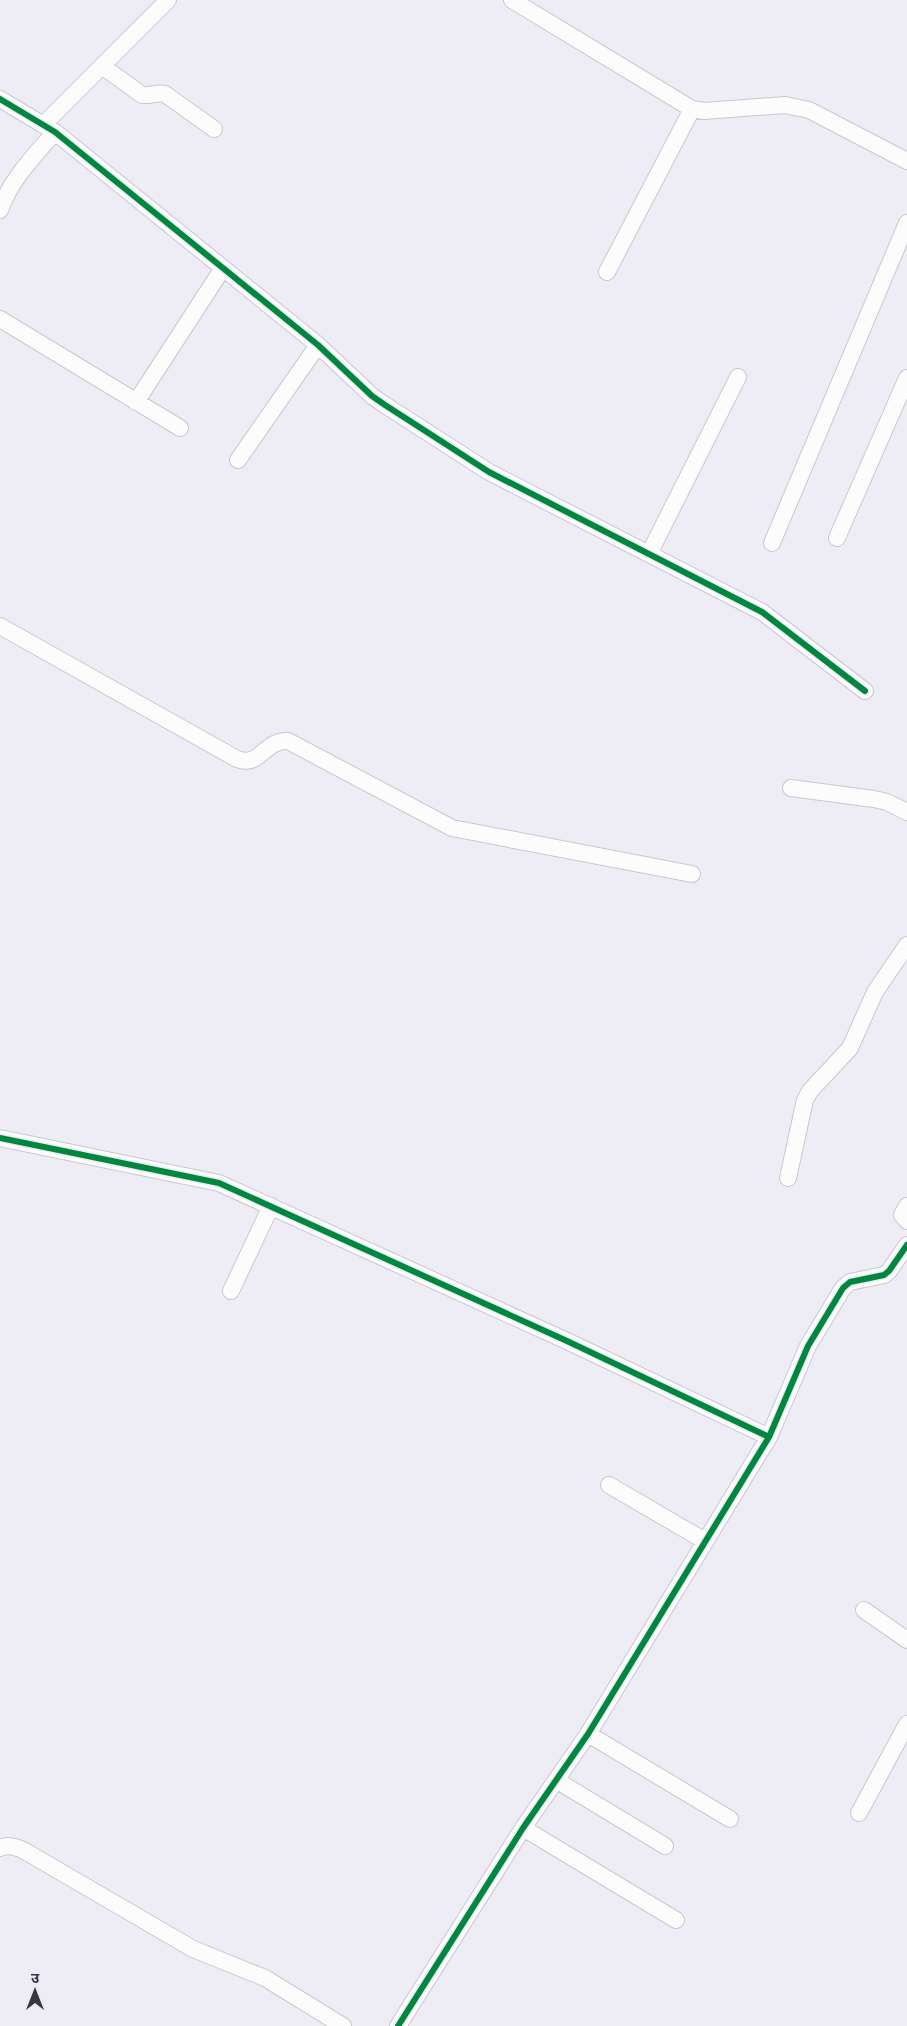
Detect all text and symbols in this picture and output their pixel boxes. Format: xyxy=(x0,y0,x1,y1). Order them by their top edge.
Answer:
north arrow xyxy=(10,1966,60,2016)
text: उ xyxy=(31,1968,40,1987)

